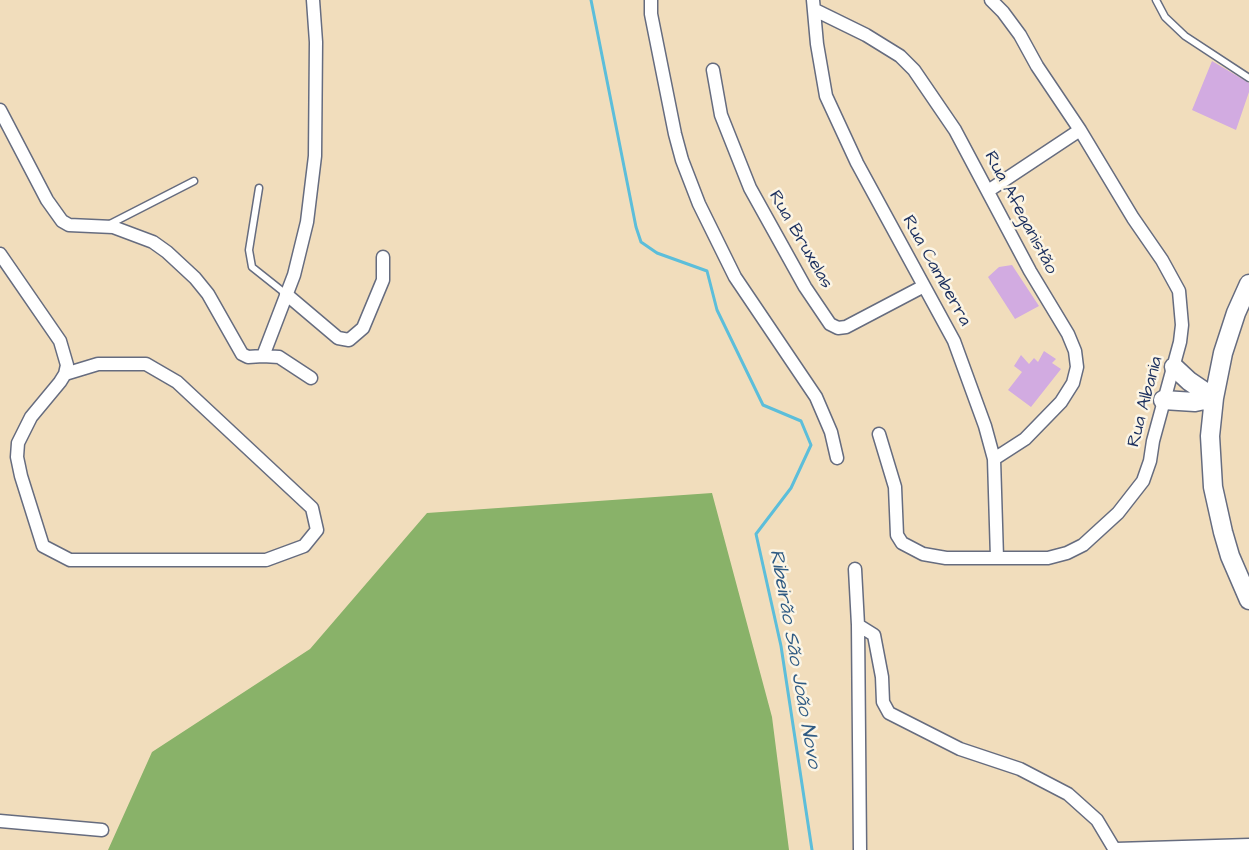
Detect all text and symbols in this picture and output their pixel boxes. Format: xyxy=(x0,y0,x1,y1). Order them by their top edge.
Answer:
street label: Rua Afeganistão xyxy=(979,148,1061,278)
street label: Rua Bruxelas xyxy=(763,187,837,293)
street label: Rua Camberra xyxy=(897,212,975,330)
street label: Rua Albania xyxy=(1124,354,1168,450)
water label: Ribeirão São João Novo xyxy=(763,548,825,770)

